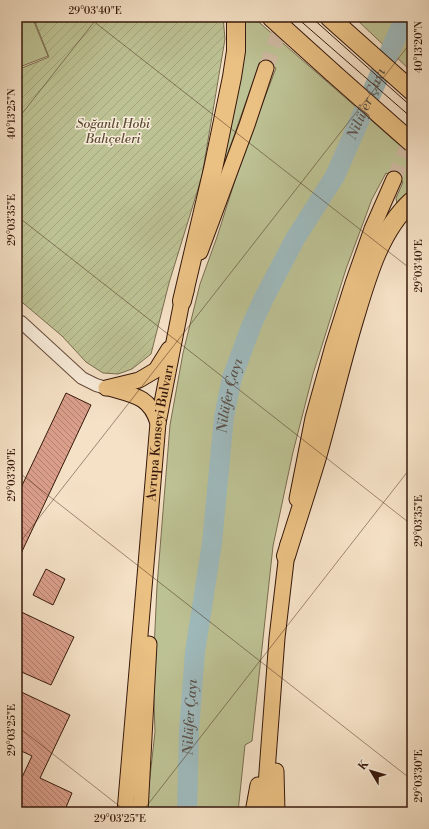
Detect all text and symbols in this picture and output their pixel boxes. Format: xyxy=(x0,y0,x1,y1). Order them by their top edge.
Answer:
text: 29°03'40"E xyxy=(68,5,122,17)
text: 40°13'20"N xyxy=(413,20,425,73)
water label: Nilüfer Çayı xyxy=(343,65,391,144)
text: 40°13'25"N xyxy=(6,88,18,139)
park label: Soğanlı Hobi Bahçeleri xyxy=(76,116,151,147)
text: 29°03'35"E xyxy=(6,194,18,246)
text: 29°03'40"E xyxy=(413,239,425,293)
water label: Nilüfer Çayı xyxy=(213,355,248,435)
street label: Avrupa Konseyi Bulvarı xyxy=(143,363,177,503)
text: 29°03'30"E xyxy=(6,449,18,501)
text: 29°03'35"E xyxy=(413,495,425,547)
water label: Nilüfer Çayı xyxy=(179,678,202,756)
text: 29°03'25"E xyxy=(6,704,18,756)
text: 29°03'30"E xyxy=(413,750,425,802)
north arrow xyxy=(351,751,391,791)
text: K xyxy=(356,757,373,773)
text: 29°03'25"E xyxy=(94,813,146,825)

